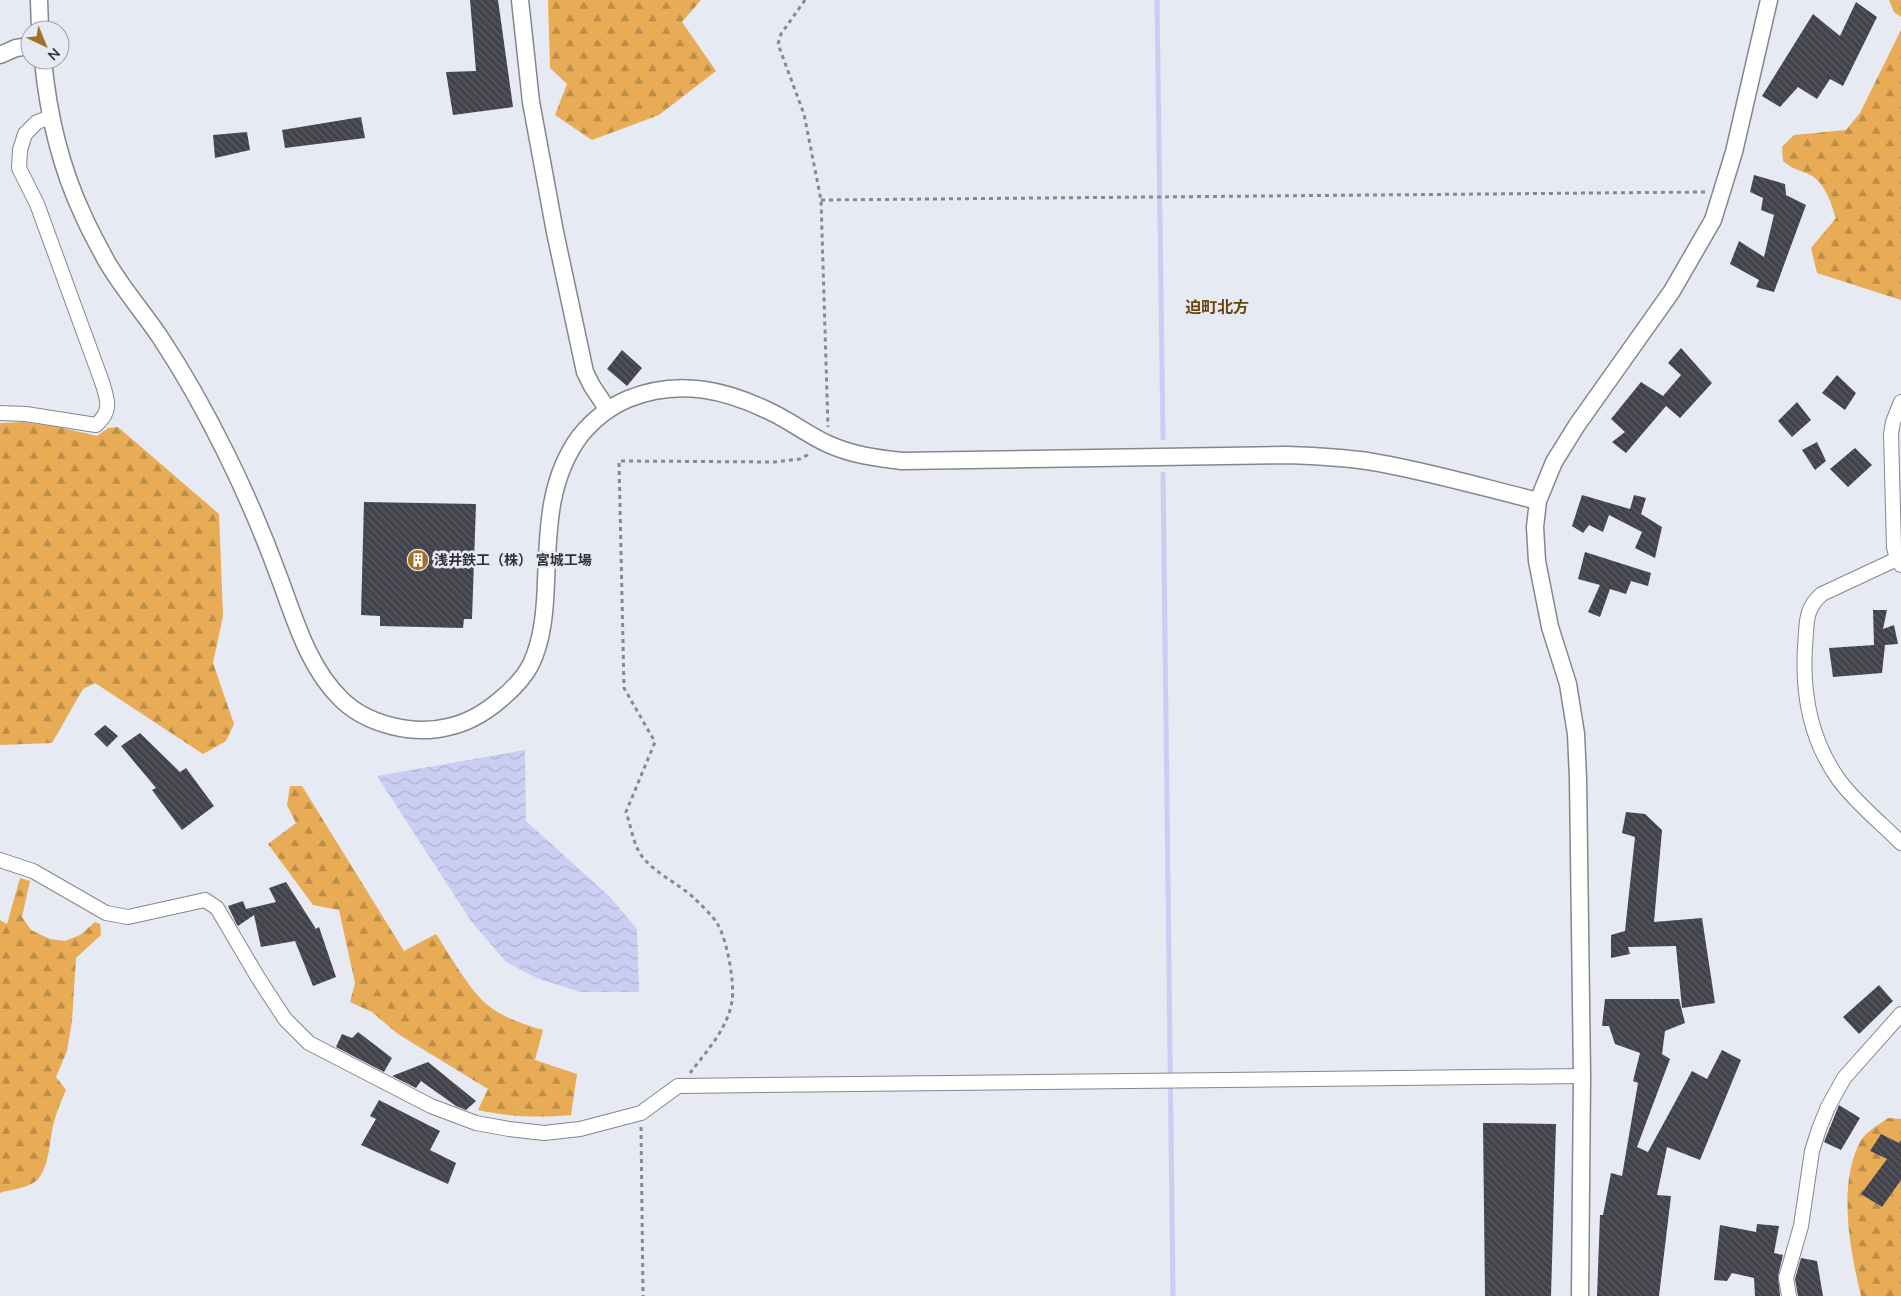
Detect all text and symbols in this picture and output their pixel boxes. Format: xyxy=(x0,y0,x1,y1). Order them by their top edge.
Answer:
north arrow xyxy=(20,20,70,70)
text: N xyxy=(44,44,64,64)
district label: 迫町北方 xyxy=(1185,297,1249,317)
building icon: 浅井鉄工（株） 宮城工場 xyxy=(406,548,430,572)
place label: 浅井鉄工（株） 宮城工場 xyxy=(434,551,592,569)

